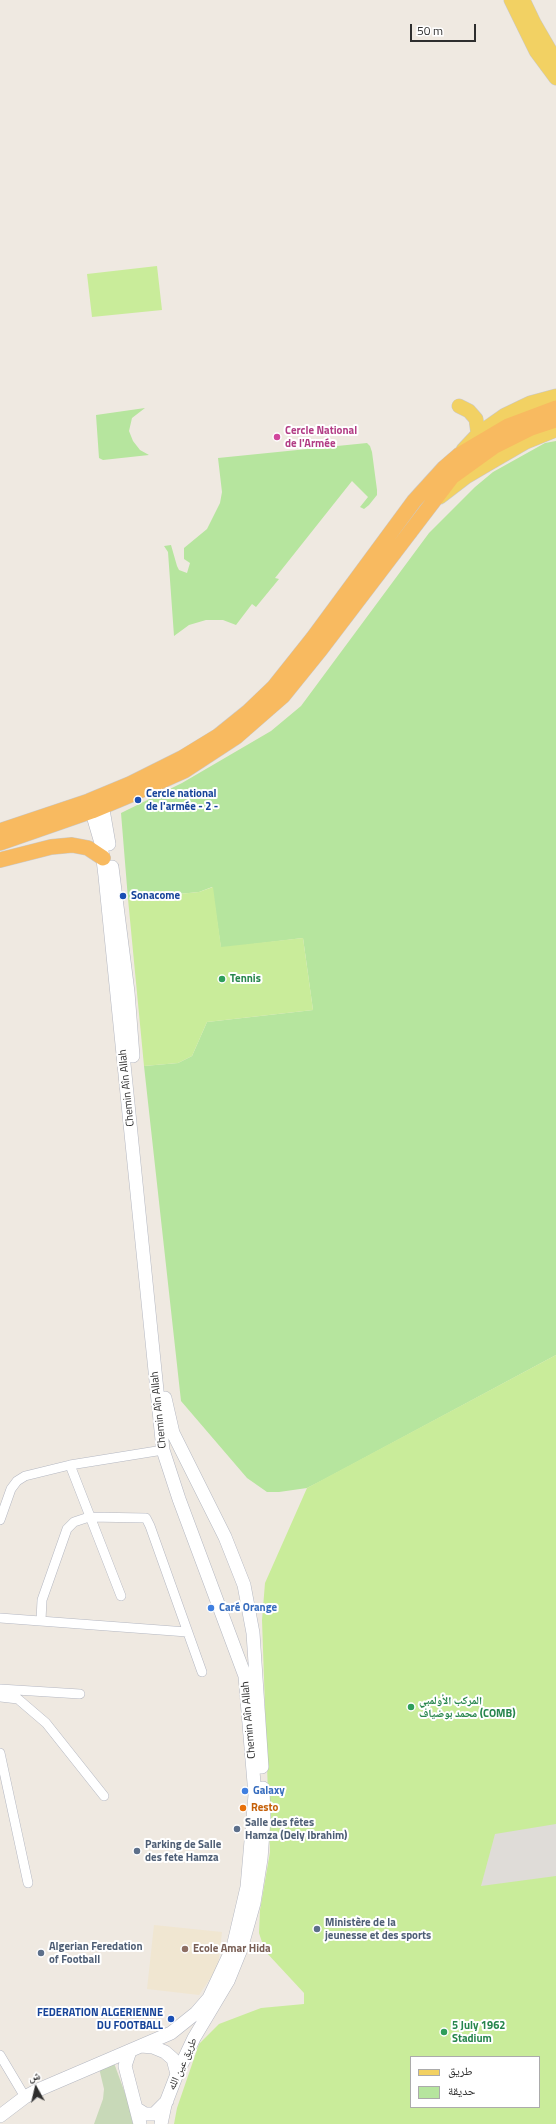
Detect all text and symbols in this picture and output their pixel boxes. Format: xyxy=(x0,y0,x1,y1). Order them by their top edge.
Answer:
scale bar xyxy=(412,16,478,42)
text: 50 m xyxy=(417,21,443,40)
place label: Cercle National de l'Armée xyxy=(285,424,357,450)
marker: Cercle National de l'Armée xyxy=(272,432,282,442)
place label: Cercle national de l'armée - 2 - xyxy=(146,787,218,813)
marker: Cercle national de l'armée - 2 - xyxy=(133,795,143,805)
place label: Sonacome xyxy=(131,889,180,903)
marker: Sonacome xyxy=(118,891,128,901)
place label: Tennis xyxy=(230,972,261,986)
marker: Tennis xyxy=(217,974,227,984)
street label: Chemin Aîn Allah xyxy=(116,1049,138,1127)
street label: Chemin Aîn Allah xyxy=(148,1371,170,1449)
place label: Caré Orange xyxy=(219,1601,277,1615)
marker: Caré Orange xyxy=(206,1603,216,1613)
street label: Chemin Aîn Allah xyxy=(239,1681,259,1759)
place label: المركب الأولمبي محمد بوضياف (COMB) xyxy=(419,1694,516,1720)
marker: المركب الأولمبي محمد بوضياف (COMB) xyxy=(406,1702,416,1712)
place label: Galaxy xyxy=(253,1784,285,1798)
marker: Galaxy xyxy=(240,1786,250,1796)
place label: Resto xyxy=(251,1801,278,1815)
marker: Resto xyxy=(238,1803,248,1813)
place label: Salle des fêtes Hamza (Dely Ibrahim) xyxy=(245,1816,347,1842)
marker: Salle des fêtes Hamza (Dely Ibrahim) xyxy=(232,1824,242,1834)
place label: Parking de Salle des fete Hamza xyxy=(145,1838,221,1864)
marker: Parking de Salle des fete Hamza xyxy=(132,1846,142,1856)
place label: Ministère de la jeunesse et des sports xyxy=(325,1916,431,1942)
marker: Ministère de la jeunesse et des sports xyxy=(312,1924,322,1934)
place label: Algerian Feredation of Football xyxy=(49,1940,143,1966)
place label: Ecole Amar Hida xyxy=(193,1942,271,1956)
marker: Ecole Amar Hida xyxy=(180,1944,190,1954)
marker: Algerian Feredation of Football xyxy=(36,1948,46,1958)
place label: FEDERATION ALGERIENNE DU FOOTBALL xyxy=(37,2006,163,2032)
marker: FEDERATION ALGERIENNE DU FOOTBALL xyxy=(166,2014,176,2024)
place label: 5 July 1962 Stadium xyxy=(452,2019,506,2045)
marker: 5 July 1962 Stadium xyxy=(439,2027,449,2037)
street label: طريق عين الله xyxy=(166,2036,200,2092)
legend xyxy=(410,2056,540,2108)
text: طريق xyxy=(448,2061,473,2080)
text: ش xyxy=(27,2067,41,2085)
north arrow xyxy=(16,2068,56,2108)
text: حديقة xyxy=(448,2081,476,2100)

